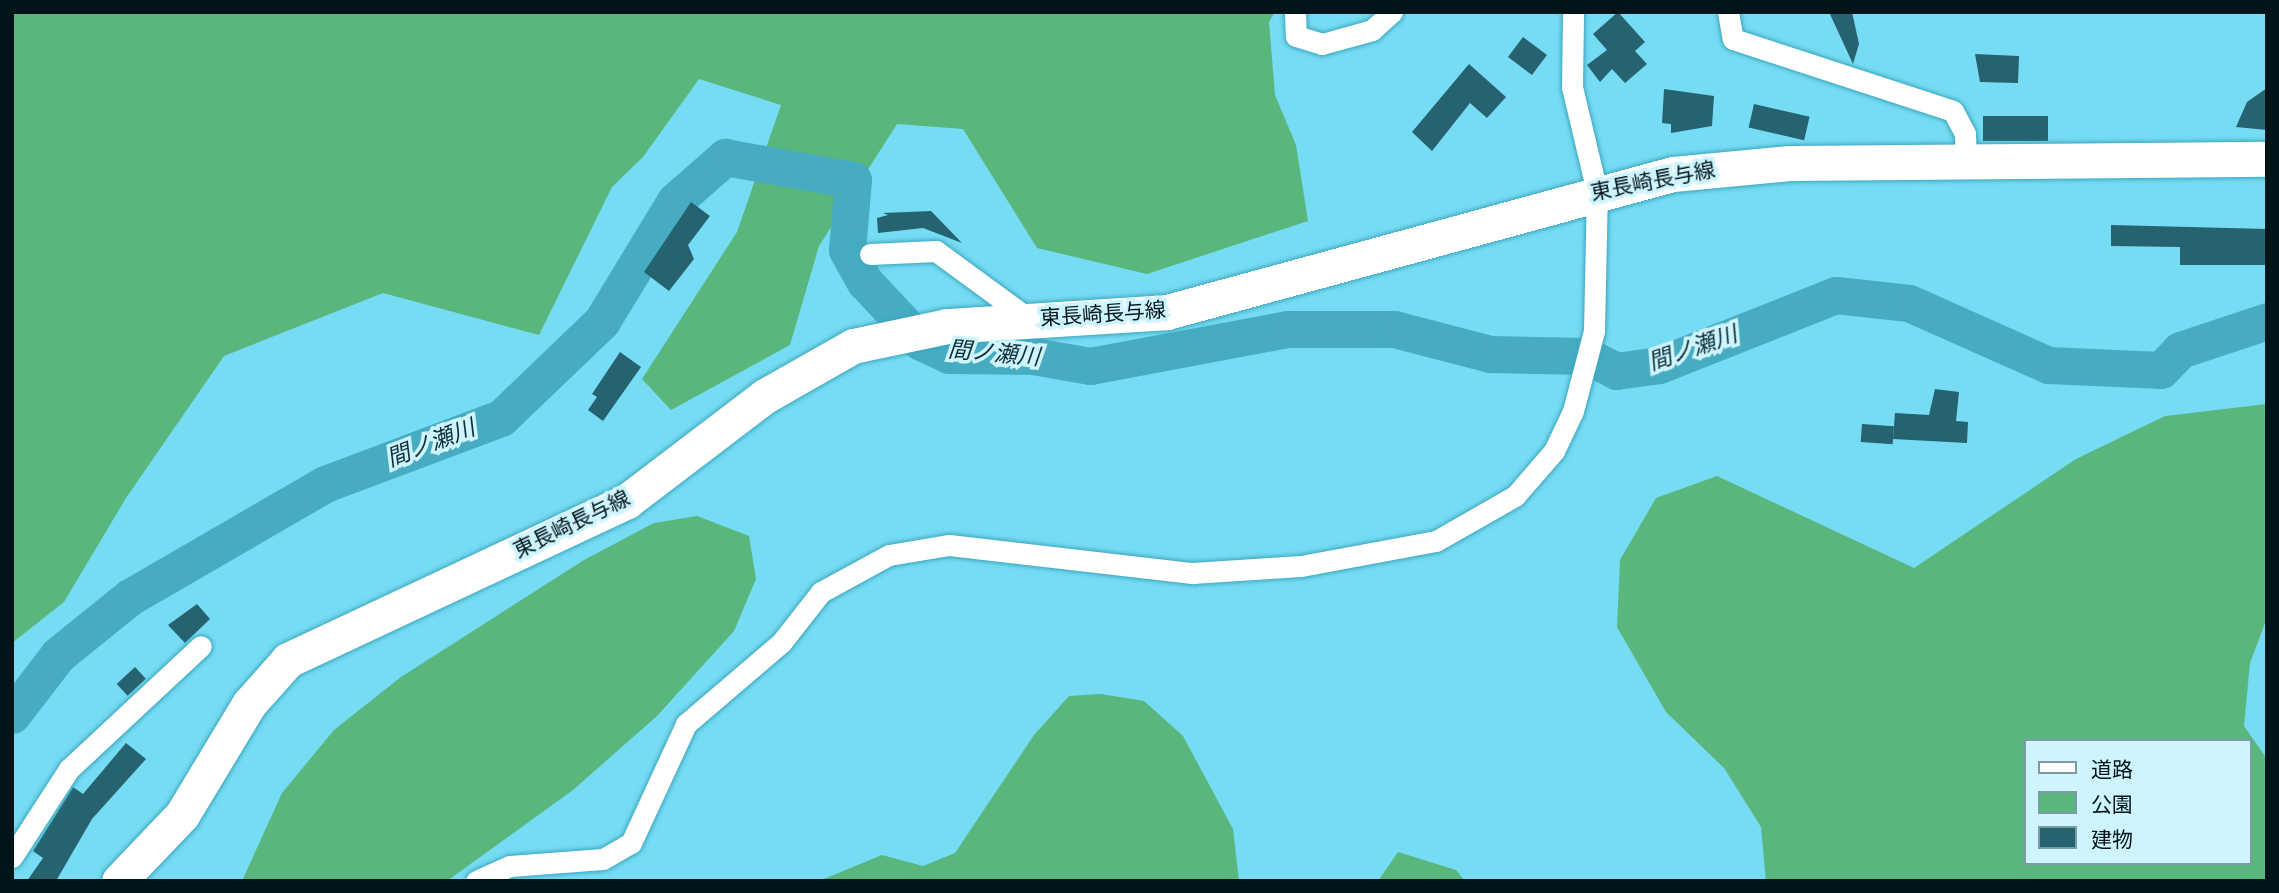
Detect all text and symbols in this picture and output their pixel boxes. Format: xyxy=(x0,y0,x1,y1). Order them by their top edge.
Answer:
street label: 東長崎長与線 xyxy=(1589,158,1717,206)
street label: 東長崎長与線 xyxy=(1039,298,1167,332)
water label: 間ノ瀬川 xyxy=(1645,321,1741,377)
water label: 間ノ瀬川 xyxy=(947,336,1041,372)
water label: 間ノ瀬川 xyxy=(383,415,479,473)
street label: 東長崎長与線 xyxy=(510,486,634,564)
legend xyxy=(2024,739,2251,865)
text: 道路 xyxy=(2091,758,2133,783)
text: 公園 xyxy=(2091,793,2133,818)
text: 建物 xyxy=(2091,828,2133,853)

